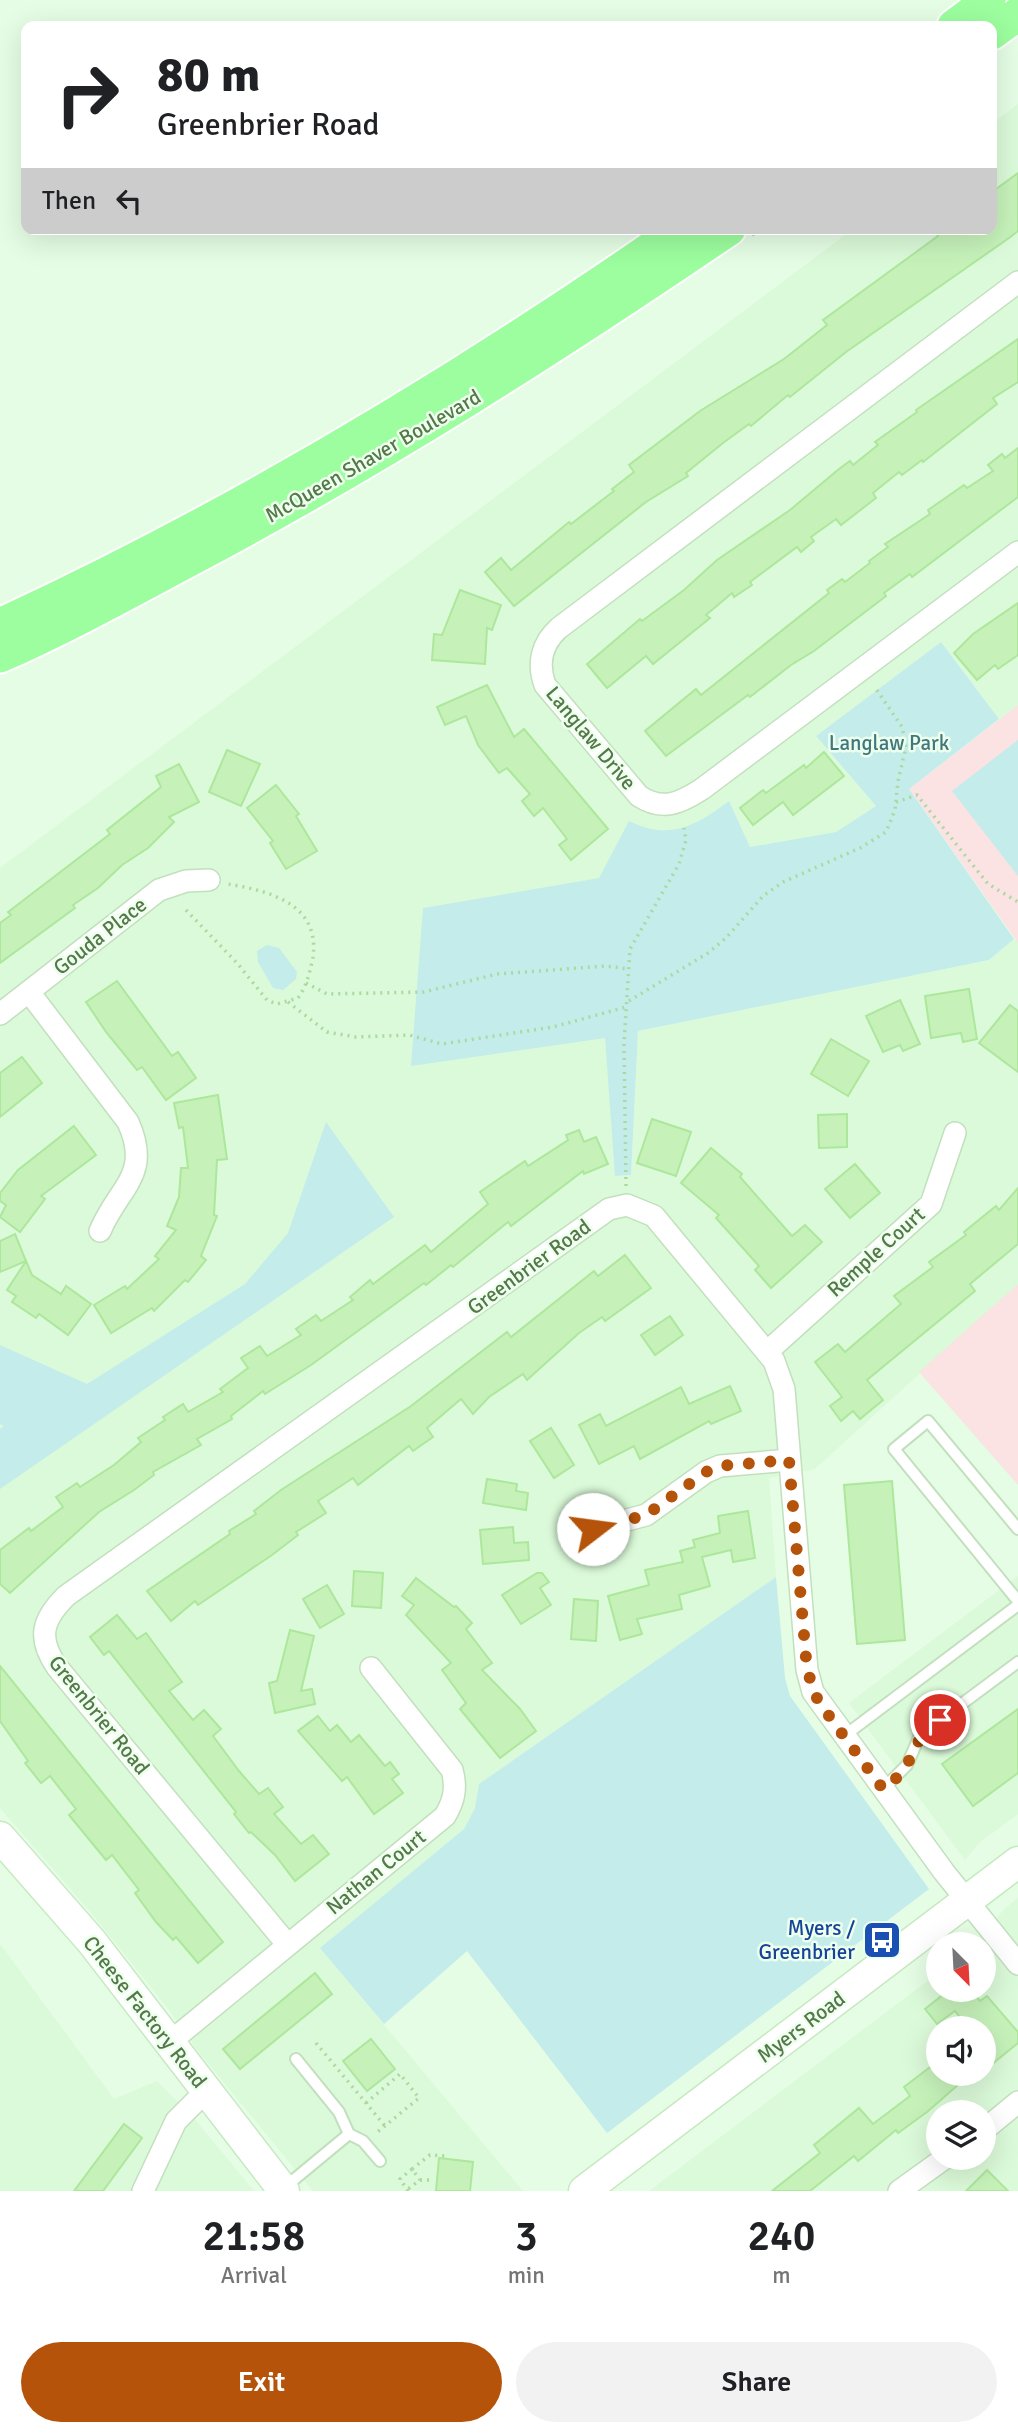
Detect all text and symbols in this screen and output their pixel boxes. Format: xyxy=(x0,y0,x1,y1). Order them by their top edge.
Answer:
text: 80 m xyxy=(157,45,260,105)
icon: right xyxy=(42,49,133,140)
text: Greenbrier Road xyxy=(157,105,379,144)
icon: left xyxy=(110,182,148,220)
text: Then xyxy=(42,185,96,217)
street label: McQueen Shaver Boulevard xyxy=(260,384,486,528)
street label: Langlaw Drive xyxy=(540,681,642,795)
park label: Langlaw Park xyxy=(829,730,950,756)
street label: Gouda Place xyxy=(48,892,152,980)
street label: Remple Court xyxy=(822,1201,930,1303)
street label: Greenbrier Road xyxy=(462,1214,596,1320)
position arrow xyxy=(556,1492,630,1566)
street label: Greenbrier Road xyxy=(43,1650,155,1780)
pin xyxy=(910,1690,970,1750)
icon: arrive xyxy=(921,1701,959,1739)
street label: Nathan Court xyxy=(321,1824,431,1920)
place label: Myers / Greenbrier xyxy=(759,1915,855,1965)
bus stop icon: Myers / Greenbrier xyxy=(861,1919,903,1961)
street label: Cheese Factory Road xyxy=(78,1931,212,2093)
north arrow xyxy=(926,1932,996,2002)
map controls xyxy=(926,1932,996,2170)
street label: Myers Road xyxy=(752,1985,850,2069)
button: sound xyxy=(926,2016,996,2086)
button: layers xyxy=(926,2100,996,2170)
text: 21:58 xyxy=(203,2211,305,2262)
text: 3 xyxy=(515,2211,538,2262)
text: 240 xyxy=(747,2211,815,2262)
text: Arrival xyxy=(221,2261,287,2290)
text: min xyxy=(508,2261,545,2290)
text: m xyxy=(772,2261,791,2290)
button: Exit xyxy=(21,2342,502,2422)
button: Share xyxy=(516,2342,997,2422)

